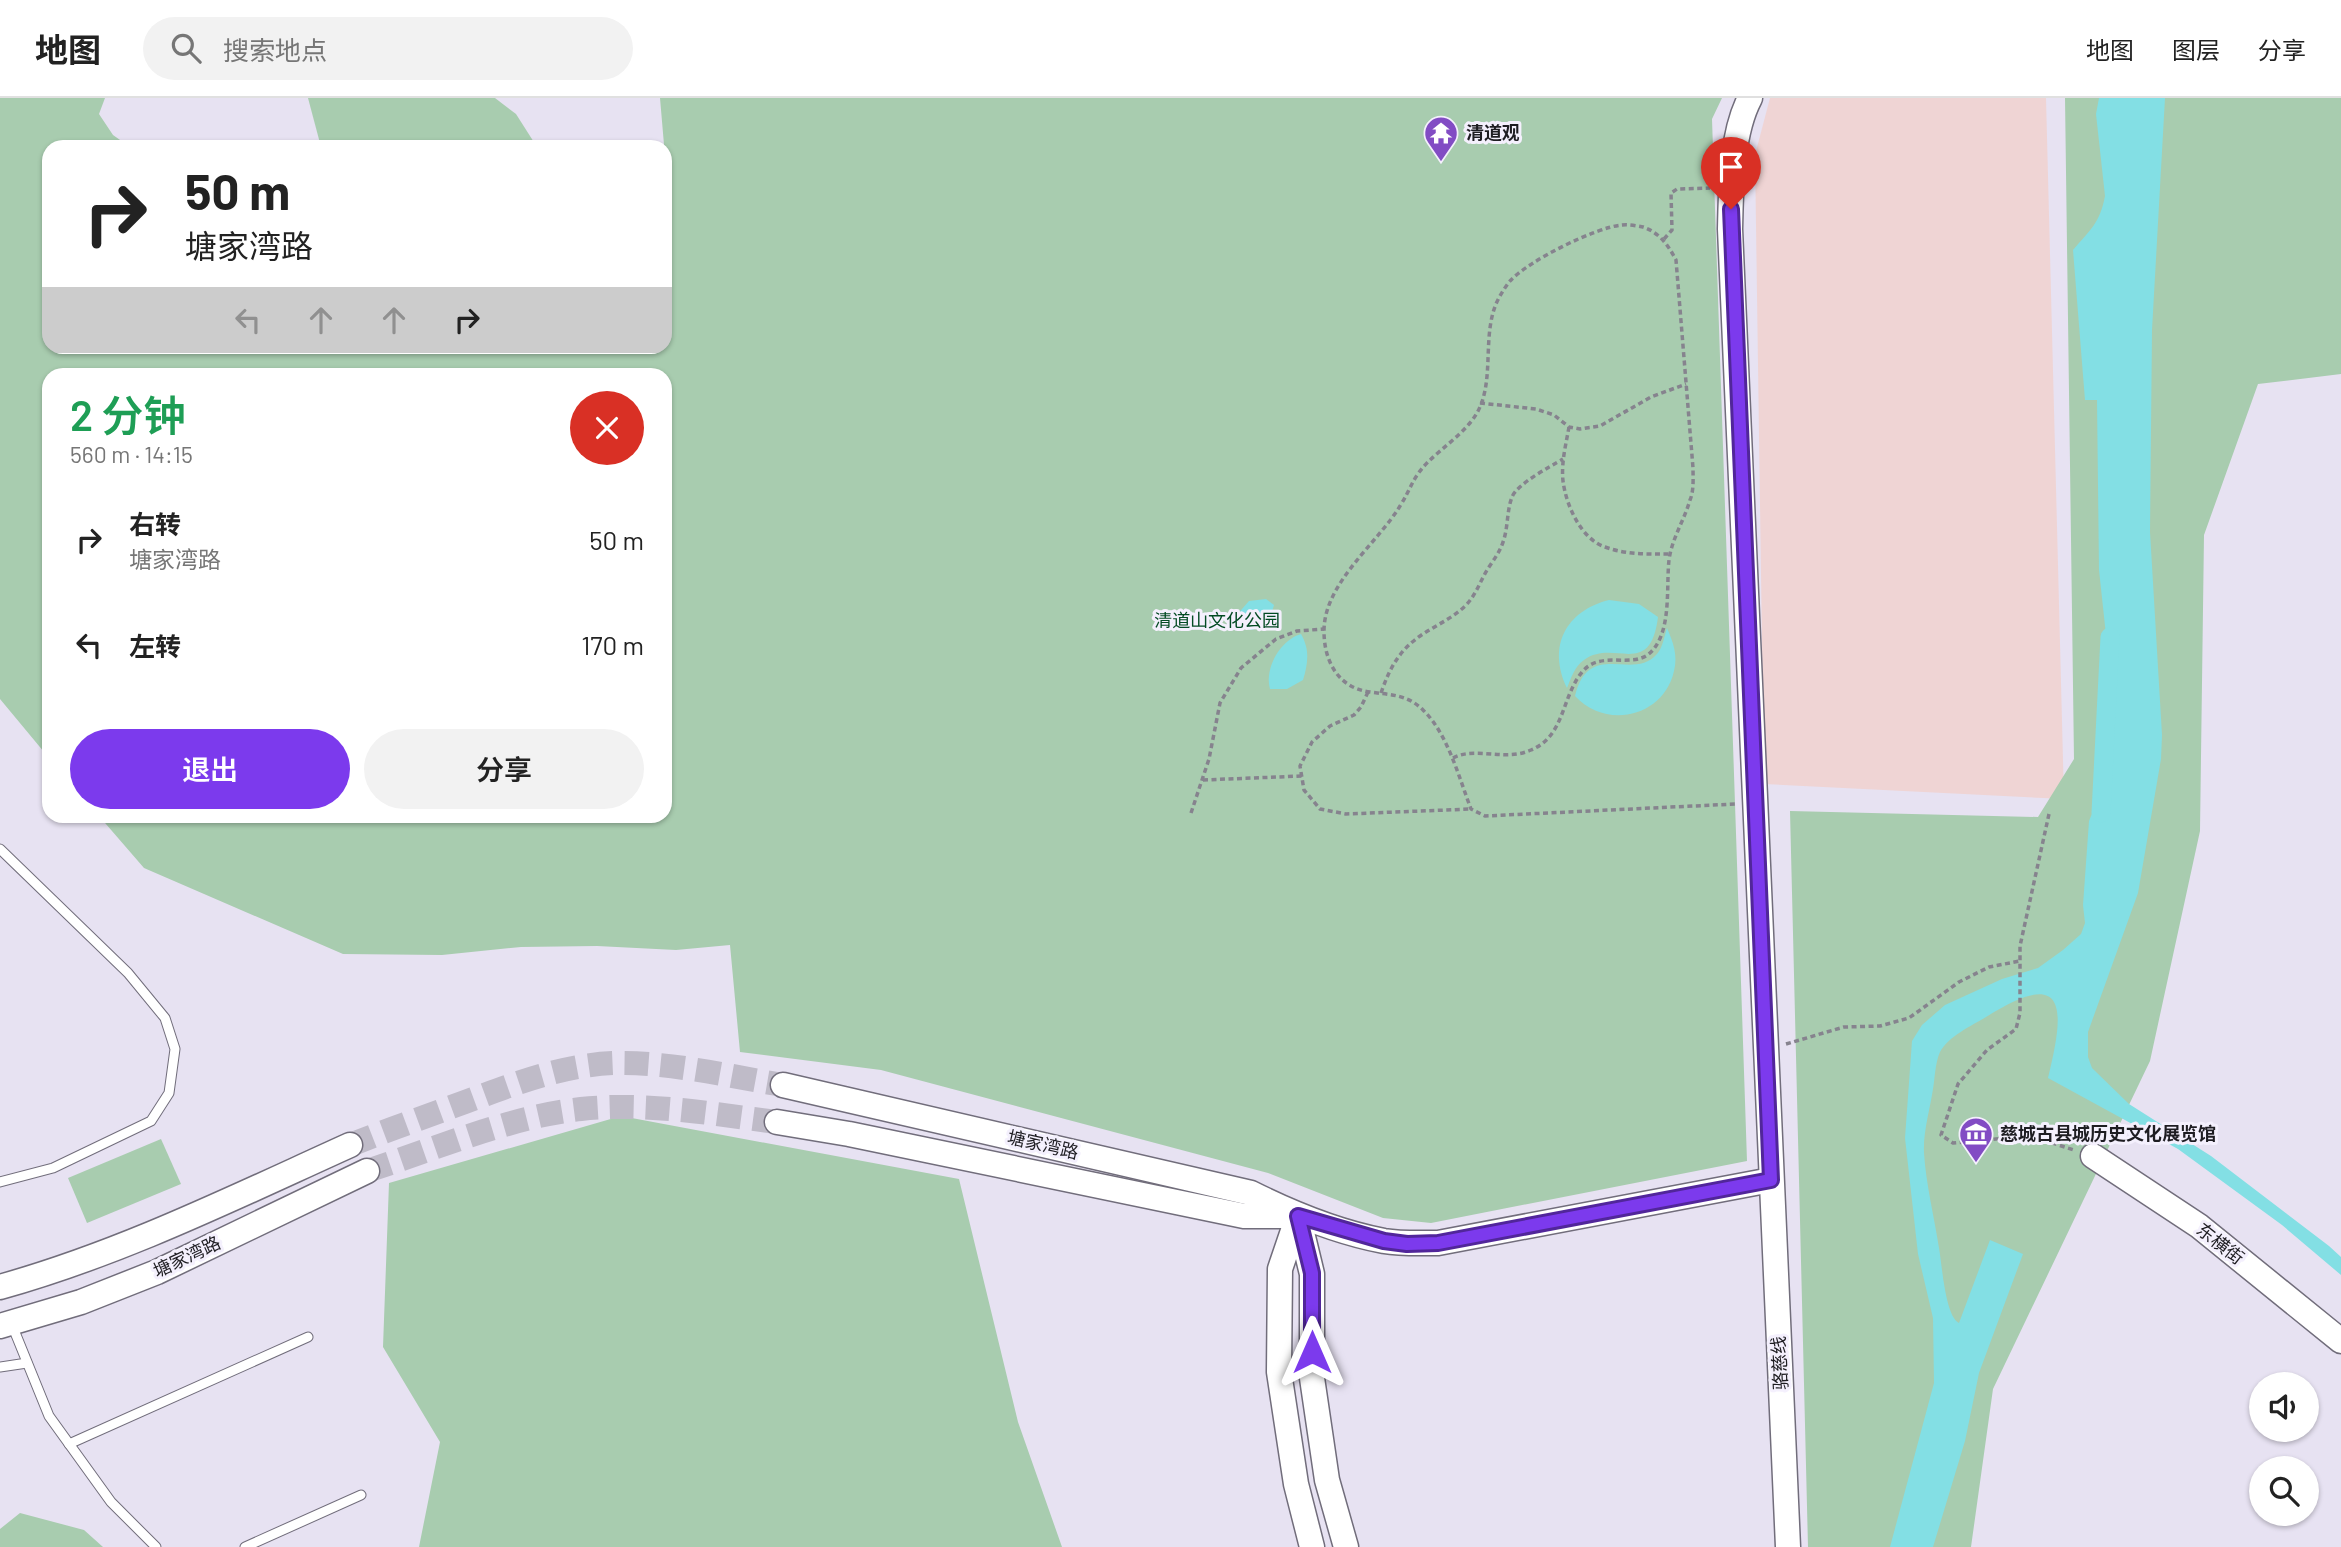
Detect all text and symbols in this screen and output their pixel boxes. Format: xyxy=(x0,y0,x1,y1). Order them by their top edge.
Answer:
search box xyxy=(143,17,633,80)
text: 地图 xyxy=(35,29,101,69)
icon: search xyxy=(167,29,205,67)
text: 搜索地点 xyxy=(223,34,327,65)
text: 地图 xyxy=(2086,35,2134,64)
text: 图层 xyxy=(2172,35,2220,64)
text: 分享 xyxy=(2258,35,2306,64)
temple icon: 清道观 xyxy=(1422,114,1460,163)
place label: 清道观 xyxy=(1466,121,1520,143)
pin xyxy=(1701,137,1761,209)
icon: arrive xyxy=(1712,148,1750,186)
text: 50 m xyxy=(185,161,290,220)
icon: right xyxy=(70,168,161,259)
text: 塘家湾路 xyxy=(185,226,313,264)
icon: left xyxy=(229,301,267,339)
icon: ahead xyxy=(302,301,340,339)
icon: ahead xyxy=(375,301,413,339)
icon: right xyxy=(448,301,486,339)
text: 2 分钟 xyxy=(70,389,186,439)
button: close xyxy=(570,391,644,465)
text: 560 m · 14:15 xyxy=(70,440,193,468)
text: 右转 xyxy=(129,508,181,539)
icon: right xyxy=(70,521,108,559)
text: 50 m xyxy=(589,524,644,555)
text: 塘家湾路 xyxy=(129,545,221,573)
park label: 清道山文化公园 xyxy=(1154,609,1280,631)
icon: left xyxy=(70,626,108,664)
text: 170 m xyxy=(581,629,644,660)
text: 左转 xyxy=(129,630,181,661)
button: 退出 xyxy=(70,729,350,809)
button: 分享 xyxy=(364,729,644,809)
museum icon: 慈城古县城历史文化展览馆 xyxy=(1957,1115,1995,1164)
place label: 慈城古县城历史文化展览馆 xyxy=(2000,1122,2216,1144)
street label: 塘家湾路 xyxy=(1006,1125,1081,1163)
street label: 东横街 xyxy=(2193,1218,2249,1269)
street label: 塘家湾路 xyxy=(149,1231,224,1281)
position arrow xyxy=(1275,1315,1349,1389)
street label: 骆慈线 xyxy=(1767,1336,1791,1391)
map controls xyxy=(2249,1372,2319,1526)
button: sound xyxy=(2249,1372,2319,1442)
button: search xyxy=(2249,1456,2319,1526)

